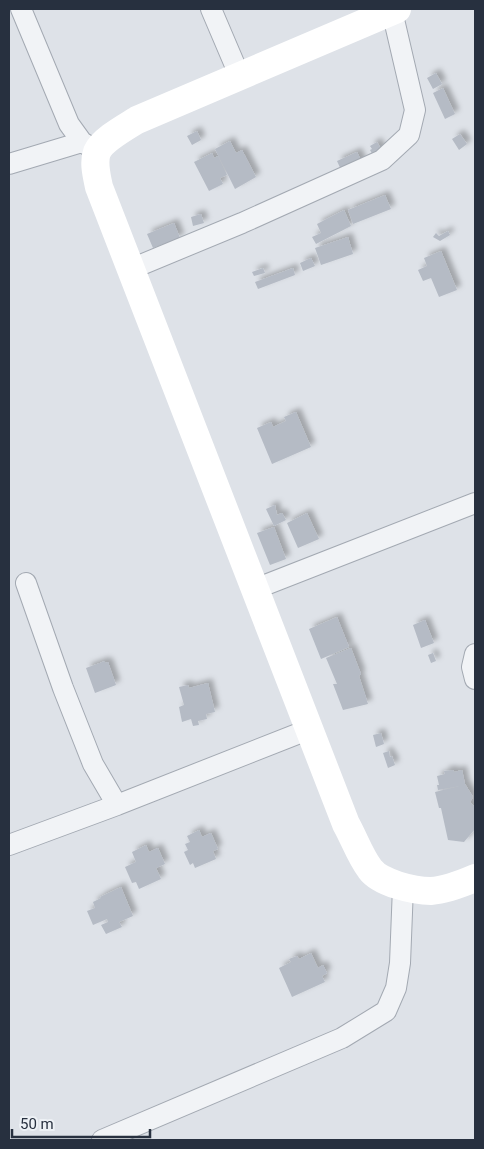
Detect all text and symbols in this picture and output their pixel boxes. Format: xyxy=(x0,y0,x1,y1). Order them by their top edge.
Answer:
scale bar xyxy=(12,1106,150,1138)
text: 50 m xyxy=(20,1115,54,1133)

